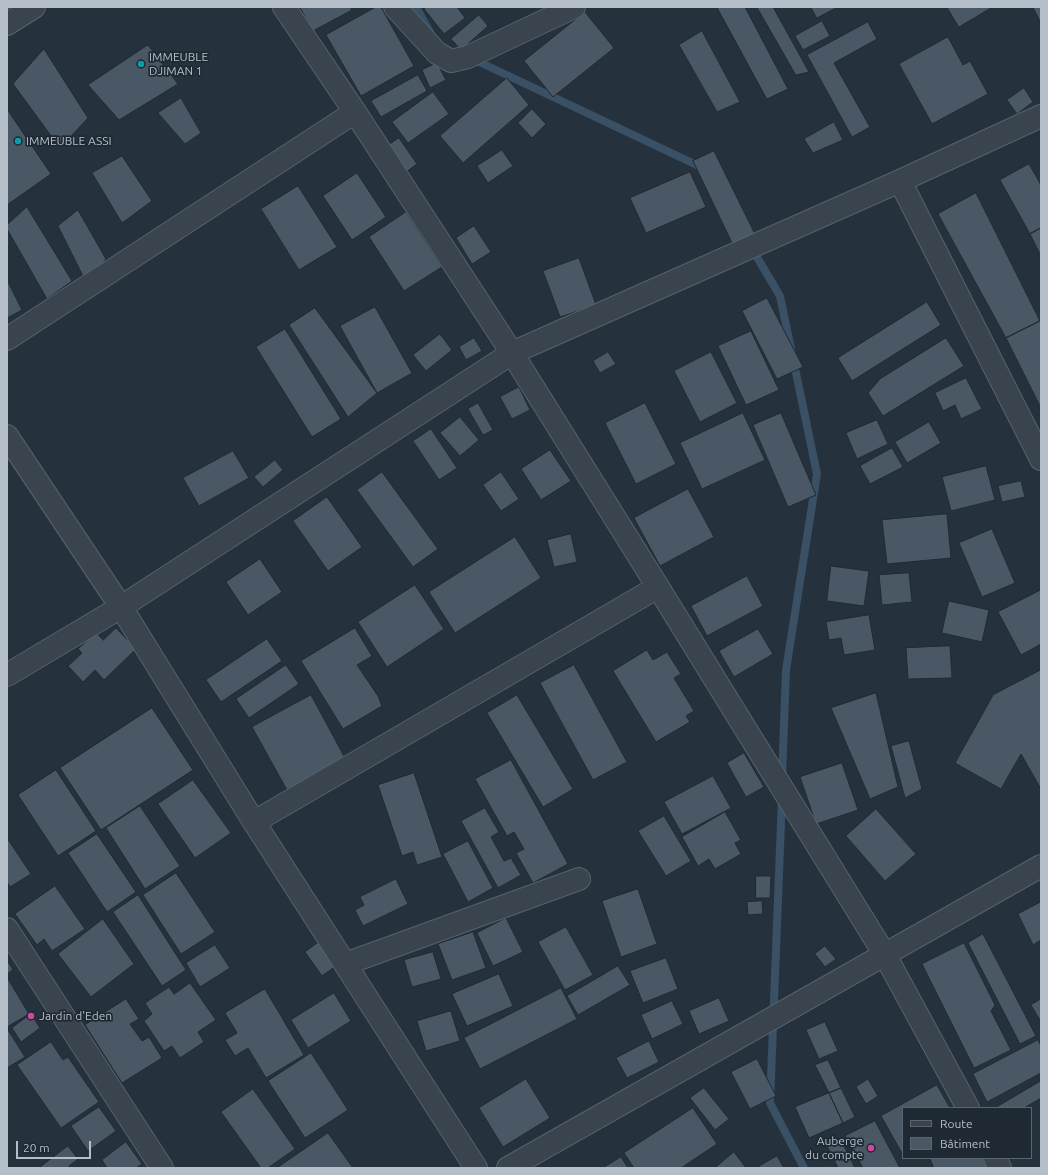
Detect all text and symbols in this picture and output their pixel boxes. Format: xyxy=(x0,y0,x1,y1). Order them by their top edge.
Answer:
place label: IMMEUBLE DJIMAN 1 xyxy=(149,50,208,78)
marker: IMMEUBLE DJIMAN 1 xyxy=(136,59,146,69)
place label: IMMEUBLE ASSI xyxy=(26,134,112,148)
marker: IMMEUBLE ASSI xyxy=(13,136,23,146)
place label: Jardin d'Eden xyxy=(39,1009,112,1023)
marker: Jardin d'Eden xyxy=(26,1011,36,1021)
legend xyxy=(902,1107,1032,1159)
text: Route xyxy=(940,1117,973,1130)
scale bar xyxy=(18,1133,93,1159)
place label: Auberge du compte xyxy=(805,1134,863,1162)
text: Bâtiment xyxy=(940,1137,990,1150)
text: 20 m xyxy=(23,1141,50,1154)
marker: Auberge du compte xyxy=(866,1143,876,1153)

